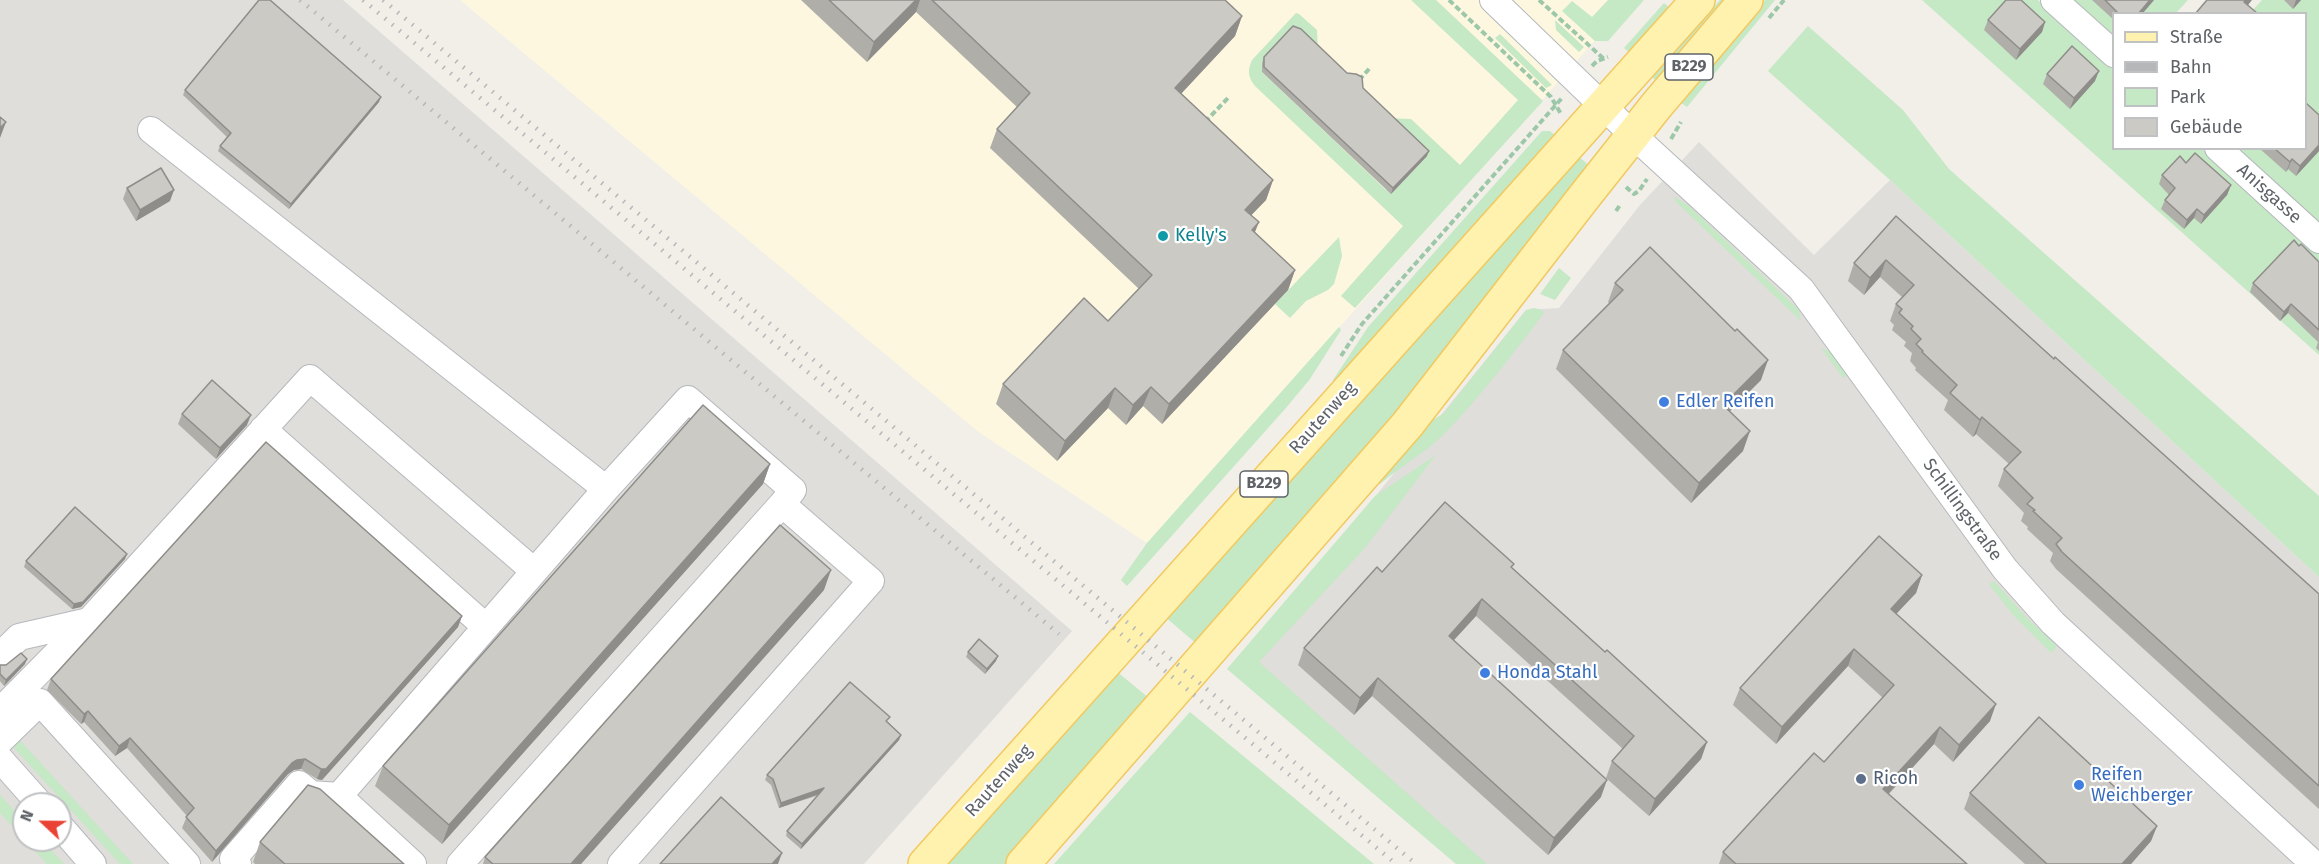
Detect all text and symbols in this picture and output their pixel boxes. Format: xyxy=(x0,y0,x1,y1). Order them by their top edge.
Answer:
legend xyxy=(2112,12,2307,150)
text: Straße xyxy=(2170,26,2223,48)
road number: B229 xyxy=(1665,54,1713,80)
text: Bahn xyxy=(2170,56,2212,78)
text: Park xyxy=(2170,86,2205,108)
text: Gebäude xyxy=(2170,116,2243,138)
street label: Anisgasse xyxy=(2232,159,2306,229)
place label: Kelly's xyxy=(1175,225,1227,247)
marker: Kelly's xyxy=(1156,229,1170,243)
street label: Rautenweg xyxy=(1285,377,1361,459)
place label: Edler Reifen xyxy=(1676,391,1774,413)
marker: Edler Reifen xyxy=(1657,395,1671,409)
street label: Schillingstraße xyxy=(1918,455,2006,565)
road number: B229 xyxy=(1240,471,1288,497)
place label: Honda Stahl xyxy=(1497,662,1597,684)
marker: Honda Stahl xyxy=(1478,666,1492,680)
street label: Rautenweg xyxy=(961,740,1037,822)
place label: Reifen Weichberger xyxy=(2091,764,2193,806)
place label: Ricoh xyxy=(1873,768,1918,790)
marker: Ricoh xyxy=(1854,772,1868,786)
marker: Reifen Weichberger xyxy=(2072,778,2086,792)
north arrow xyxy=(12,792,72,852)
text: N xyxy=(16,807,37,824)

